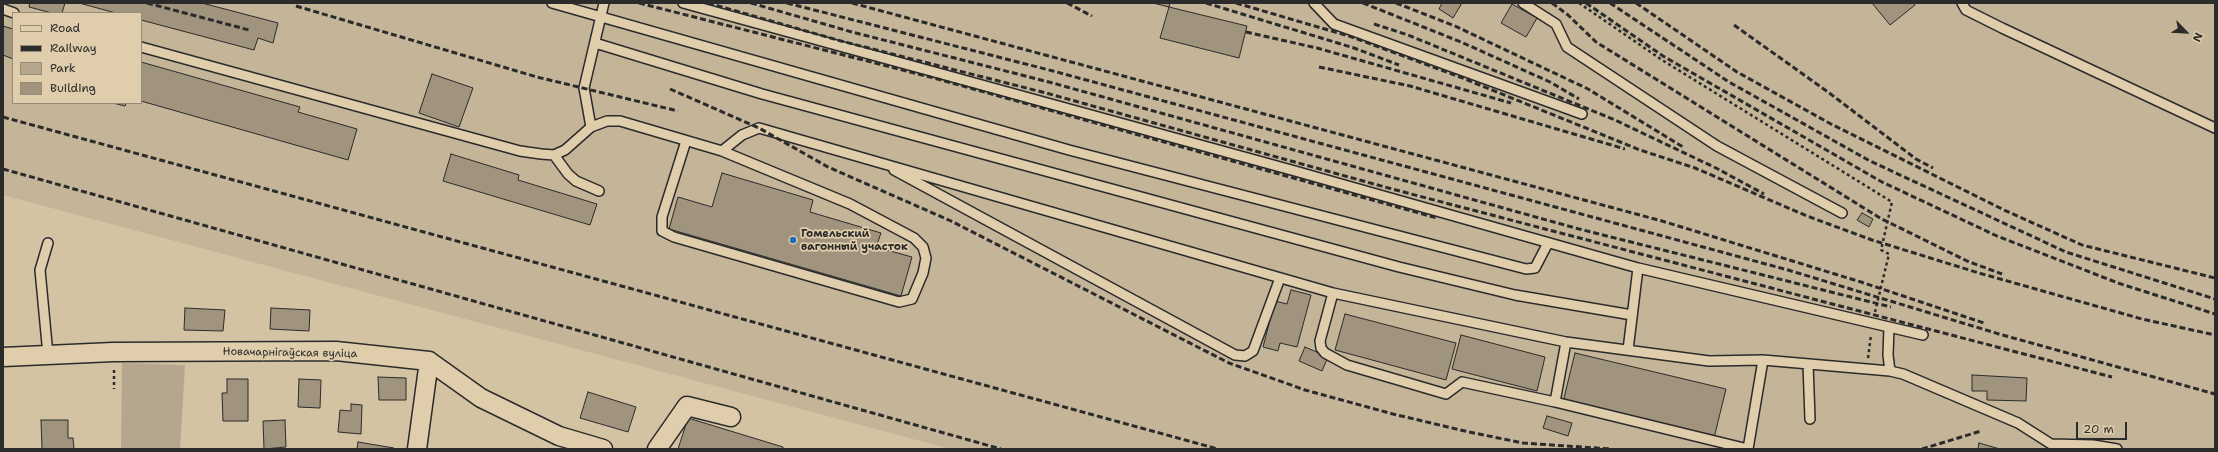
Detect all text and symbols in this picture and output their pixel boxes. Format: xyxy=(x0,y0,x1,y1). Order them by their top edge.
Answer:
legend xyxy=(12,12,142,104)
north arrow xyxy=(2166,12,2206,52)
text: Road xyxy=(50,20,80,36)
text: N xyxy=(2189,30,2206,44)
text: Railway xyxy=(50,40,97,56)
text: Park xyxy=(50,60,76,76)
text: Building xyxy=(50,80,96,96)
place label: Гомельский вагонный участок xyxy=(801,227,908,253)
marker: Гомельский вагонный участок xyxy=(788,235,798,245)
street label: Новачарнігаўская вуліца xyxy=(222,345,358,361)
scale bar xyxy=(2078,414,2129,440)
text: 20 m xyxy=(2083,421,2114,437)

